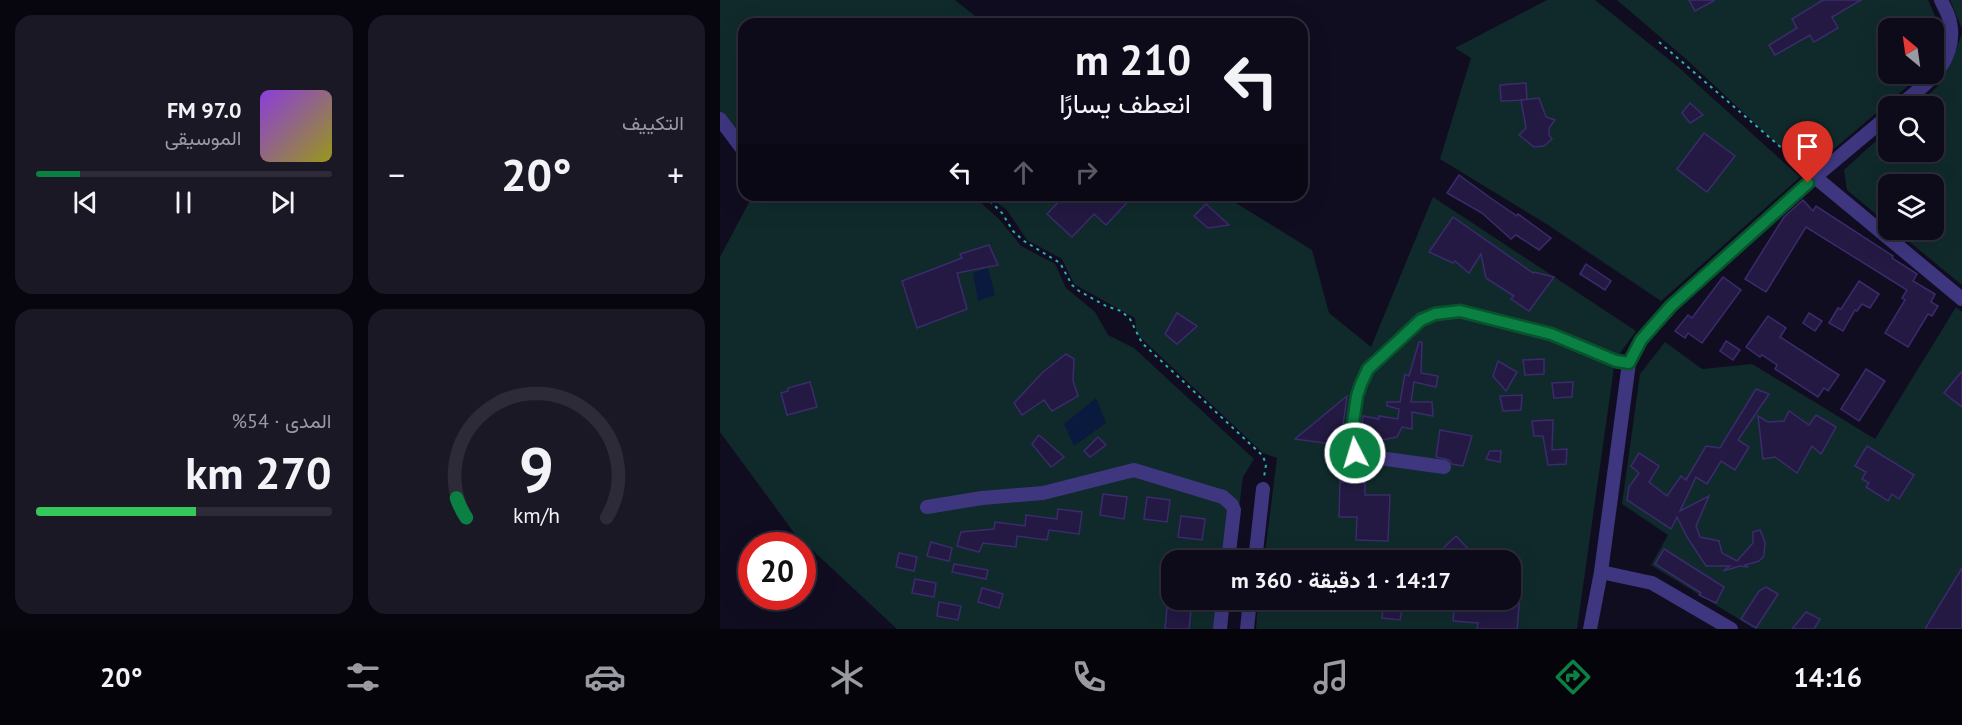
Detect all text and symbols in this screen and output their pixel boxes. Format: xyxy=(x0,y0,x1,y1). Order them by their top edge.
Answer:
north arrow xyxy=(1878,18,1944,84)
map controls xyxy=(1878,18,1944,240)
text: 210 m xyxy=(1075,32,1191,87)
icon: left xyxy=(1212,42,1290,120)
text: انعطف يسارًا xyxy=(1059,86,1191,120)
text: 97.0 FM xyxy=(167,96,242,124)
button: search xyxy=(1878,96,1944,162)
text: التكييف xyxy=(622,110,684,136)
pin xyxy=(1782,121,1833,183)
text: الموسيقى xyxy=(165,125,242,151)
icon: arrive xyxy=(1791,130,1824,163)
text: 20° xyxy=(501,145,572,203)
text: − xyxy=(389,153,405,196)
text: + xyxy=(667,153,684,196)
icon: left xyxy=(944,156,977,189)
icon: ahead xyxy=(1007,156,1040,189)
icon: right xyxy=(1070,156,1103,189)
button: layers xyxy=(1878,174,1944,240)
icon: previous xyxy=(69,186,102,219)
icon: pause xyxy=(167,186,200,219)
icon: next xyxy=(266,186,299,219)
text: المدى · 54% xyxy=(232,408,332,434)
position arrow xyxy=(1323,421,1387,485)
text: 9 xyxy=(519,428,554,509)
text: 270 km xyxy=(185,443,332,501)
text: km/h xyxy=(513,502,560,530)
speed limit sign: 20 xyxy=(738,532,816,610)
text: 14:17 · 1 دقيقة · 360 m xyxy=(1231,566,1451,594)
icon: filters xyxy=(342,656,384,698)
icon: car xyxy=(584,656,626,698)
icon: climate xyxy=(826,656,868,698)
icon: phone xyxy=(1068,656,1110,698)
icon: music xyxy=(1310,656,1352,698)
icon: directions xyxy=(1552,656,1594,698)
text: 20° xyxy=(100,660,142,694)
text: 14:16 xyxy=(1794,660,1862,694)

